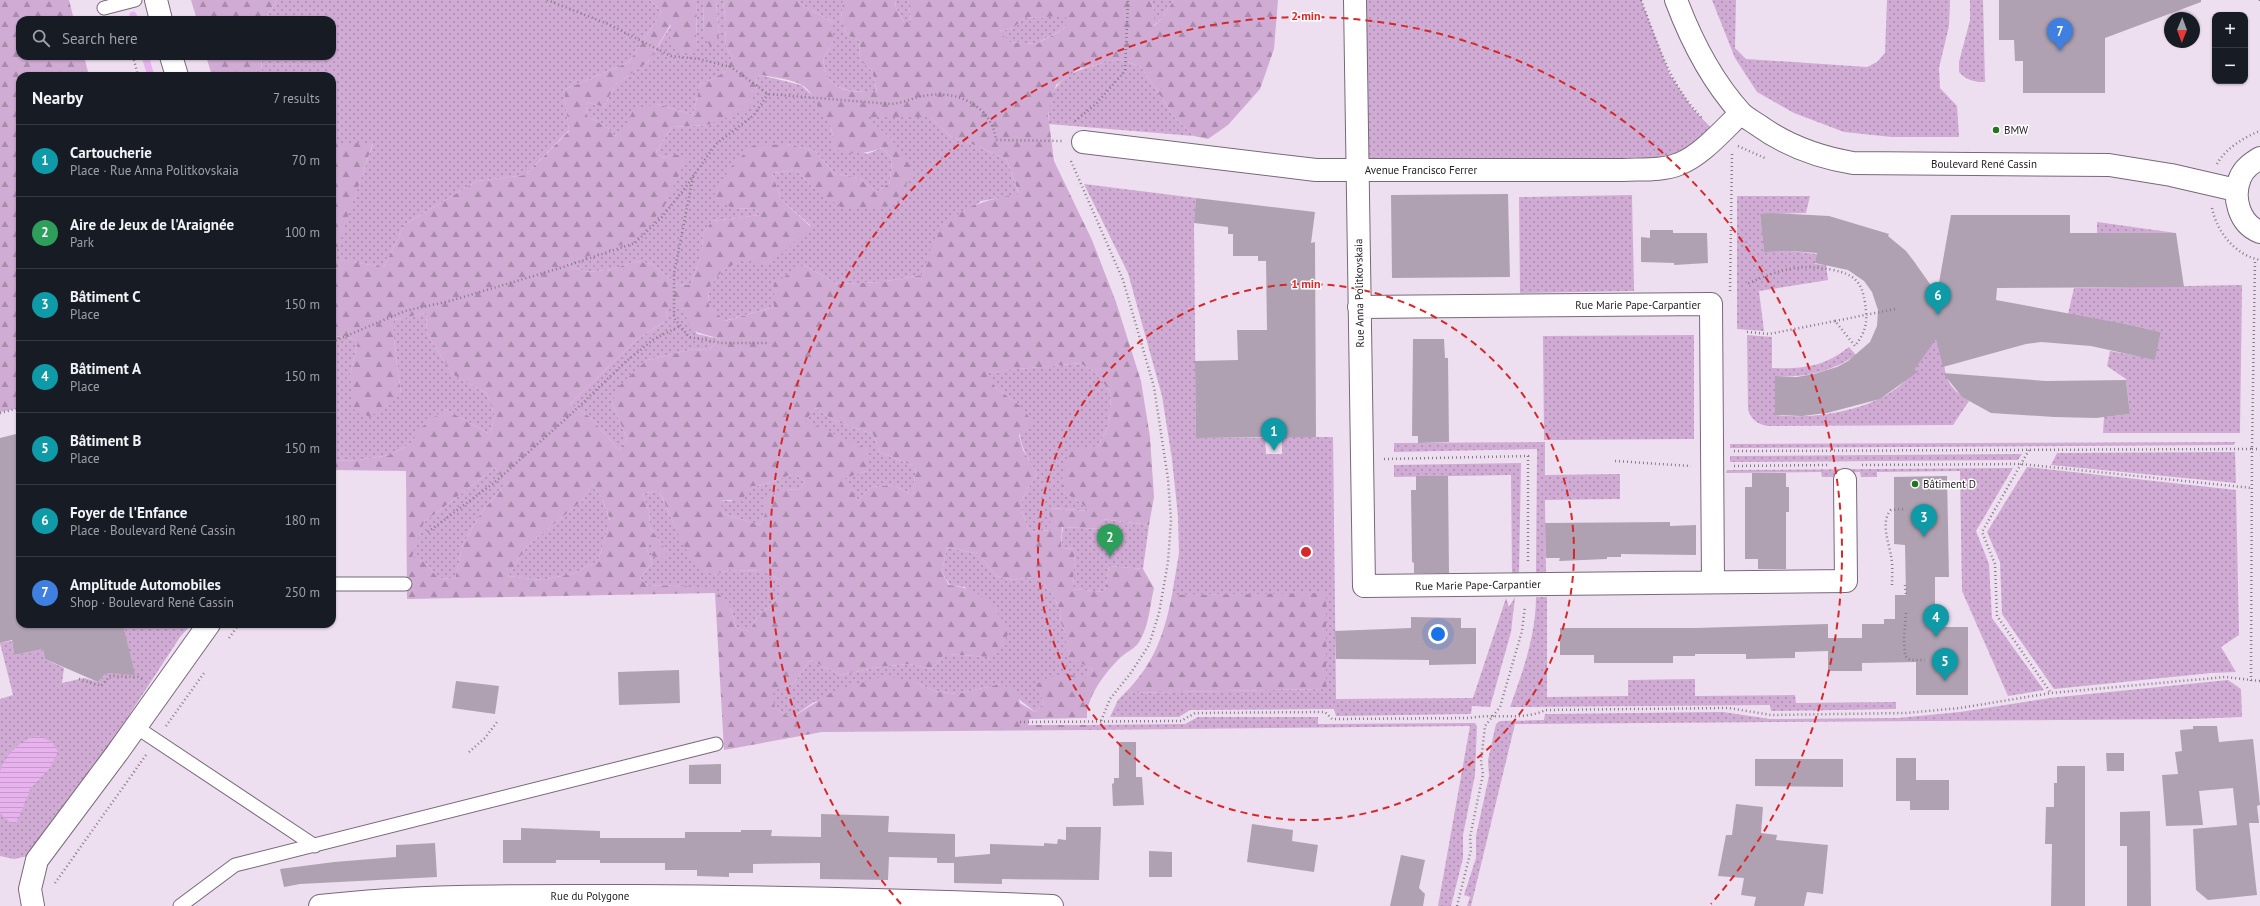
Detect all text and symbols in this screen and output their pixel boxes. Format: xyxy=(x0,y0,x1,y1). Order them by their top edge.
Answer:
text: 2 min xyxy=(1291,8,1321,23)
north arrow xyxy=(2164,12,2200,48)
map controls xyxy=(2212,12,2248,84)
button: + xyxy=(2212,12,2248,48)
search box xyxy=(16,16,336,60)
pin: 7 xyxy=(2047,18,2073,51)
icon: search xyxy=(30,27,52,49)
text: Search here xyxy=(62,29,138,48)
button: − xyxy=(2212,48,2248,84)
text: Nearby xyxy=(32,87,83,109)
text: 7 results xyxy=(273,90,320,107)
place label: BMW xyxy=(2004,123,2029,137)
marker: BMW xyxy=(1991,125,2001,135)
text: Cartoucherie xyxy=(70,143,152,162)
text: 1 xyxy=(41,152,49,169)
text: 70 m xyxy=(292,152,320,169)
street label: Boulevard René Cassin xyxy=(1931,157,2037,171)
text: Place · Rue Anna Politkovskaia xyxy=(70,162,239,179)
street label: Avenue Francisco Ferrer xyxy=(1365,163,1477,177)
text: Aire de Jeux de l'Araignée xyxy=(70,215,234,234)
text: 2 xyxy=(41,224,49,241)
text: 100 m xyxy=(285,224,320,241)
text: Park xyxy=(70,234,94,251)
street label: Rue Anna Politkovskaia xyxy=(1351,238,1367,348)
text: 1 min xyxy=(1291,276,1321,291)
pin: 6 xyxy=(1925,282,1951,315)
text: Bâtiment C xyxy=(70,287,141,306)
text: 3 xyxy=(41,296,49,313)
text: 150 m xyxy=(285,296,320,313)
street label: Rue Marie Pape-Carpantier xyxy=(1575,298,1701,312)
text: Place xyxy=(70,306,100,323)
text: Bâtiment A xyxy=(70,359,141,378)
text: 4 xyxy=(41,368,49,385)
text: 150 m xyxy=(285,368,320,385)
text: Place xyxy=(70,378,100,395)
pin: 1 xyxy=(1261,418,1287,451)
text: Bâtiment B xyxy=(70,431,141,450)
text: 5 xyxy=(41,440,49,457)
text: 150 m xyxy=(285,440,320,457)
text: Place xyxy=(70,450,100,467)
place label: Bâtiment D xyxy=(1923,477,1976,491)
marker: Bâtiment D xyxy=(1910,479,1920,489)
text: Foyer de l'Enfance xyxy=(70,503,187,522)
pin: 3 xyxy=(1911,504,1937,537)
text: 6 xyxy=(41,512,49,529)
text: 180 m xyxy=(285,512,320,529)
text: Place · Boulevard René Cassin xyxy=(70,522,235,539)
pin: 2 xyxy=(1097,524,1123,557)
centre of rings xyxy=(1299,545,1313,559)
text: Amplitude Automobiles xyxy=(70,575,221,594)
street label: Rue Marie Pape-Carpantier xyxy=(1415,577,1541,593)
text: 7 xyxy=(41,584,49,601)
text: 250 m xyxy=(285,584,320,601)
text: Shop · Boulevard René Cassin xyxy=(70,594,234,611)
pin: 4 xyxy=(1923,604,1949,637)
your location xyxy=(1428,624,1448,644)
pin: 5 xyxy=(1932,648,1958,681)
street label: Rue du Polygone xyxy=(551,889,630,903)

